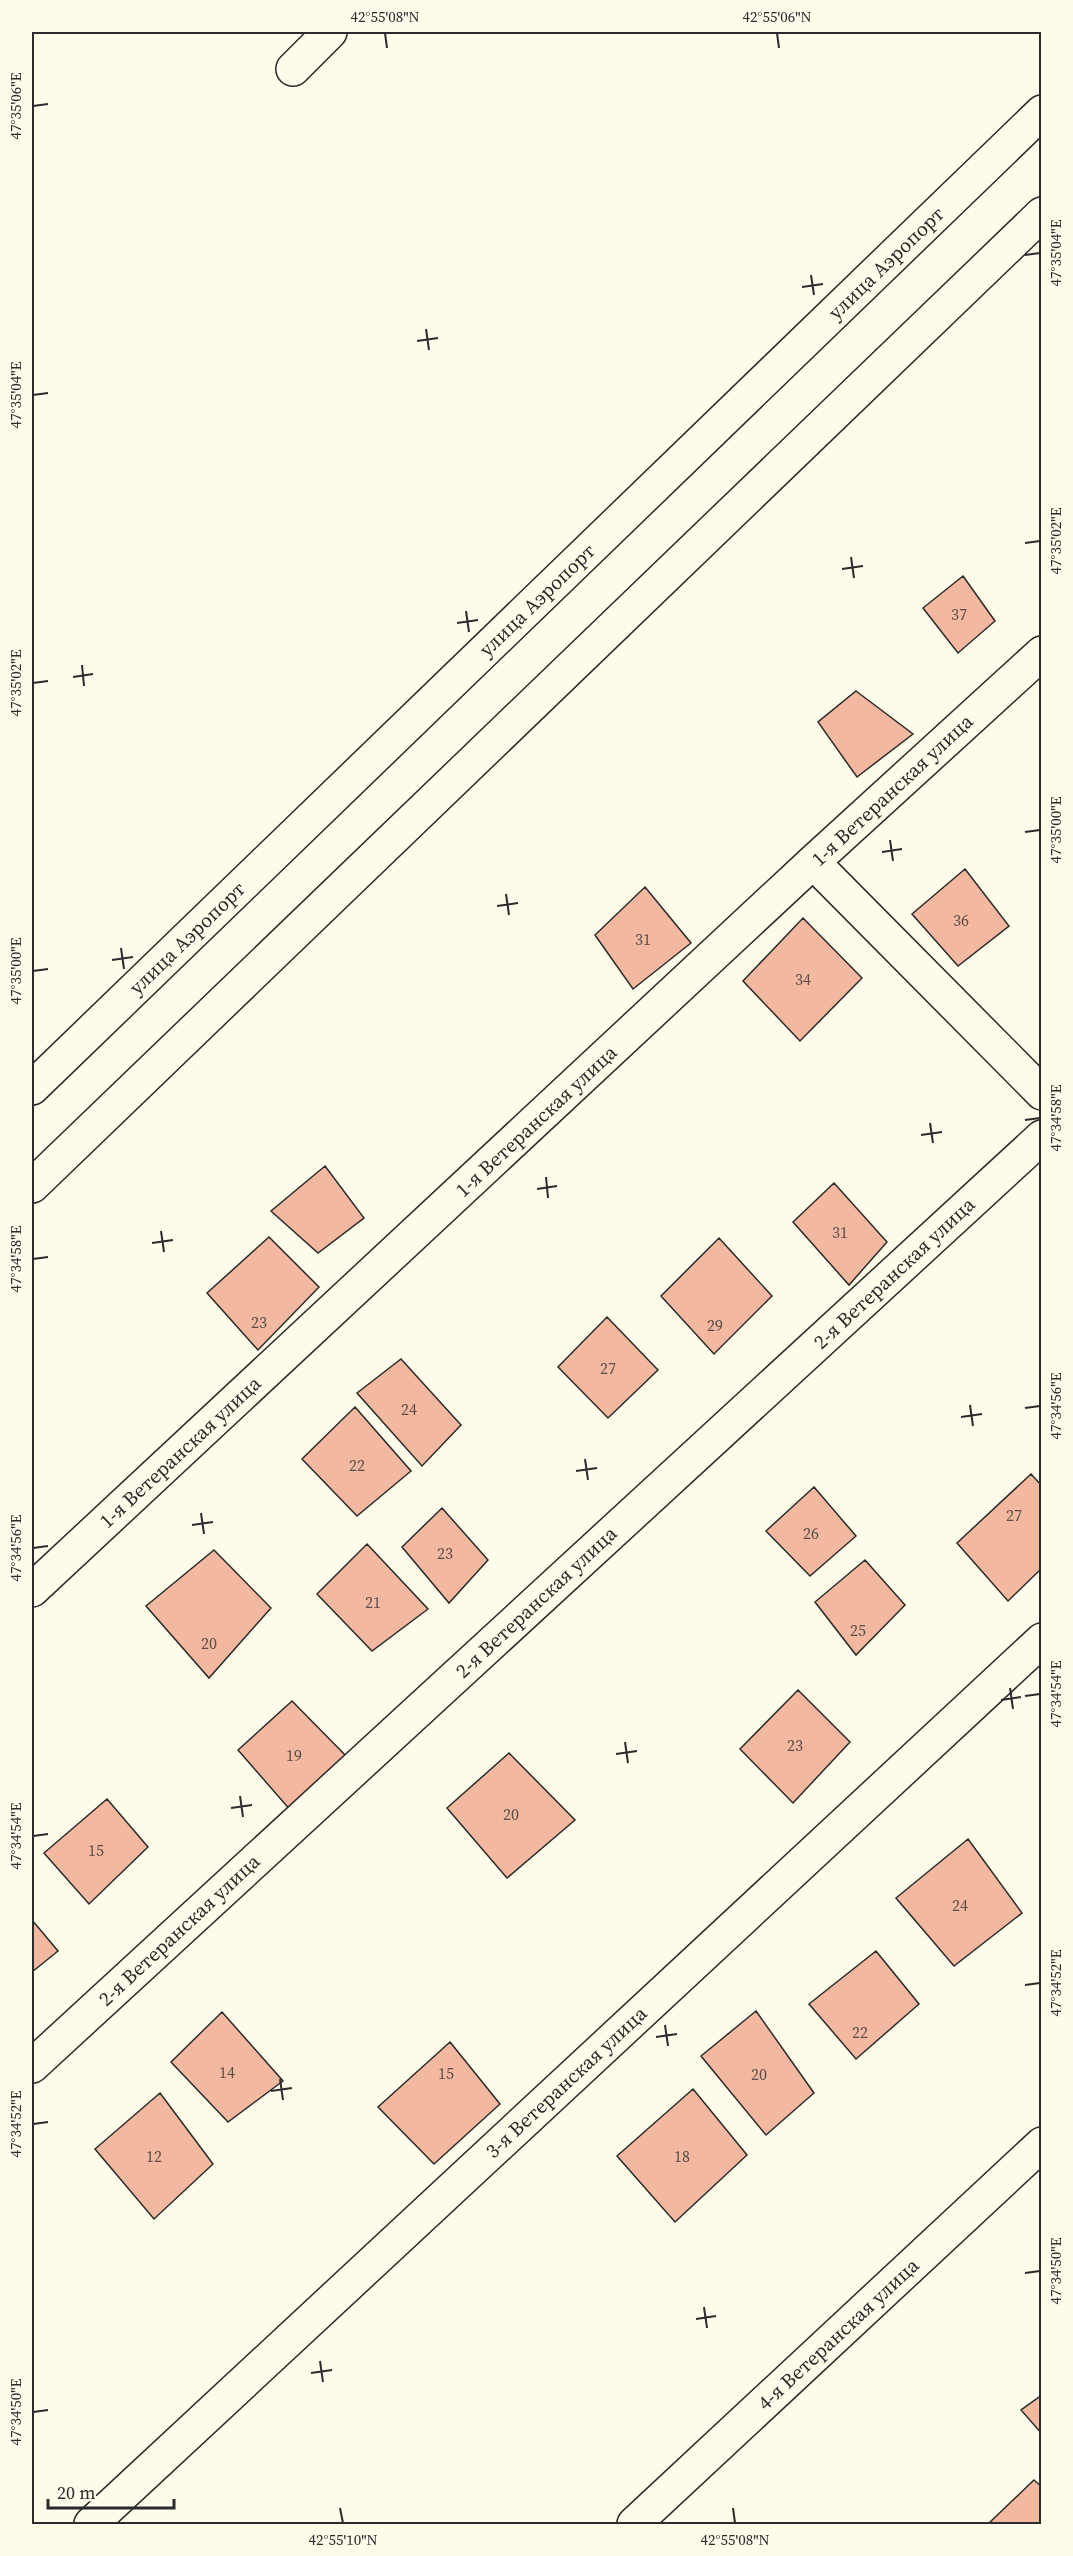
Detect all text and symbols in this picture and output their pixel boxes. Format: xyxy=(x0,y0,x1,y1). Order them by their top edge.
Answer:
text: 42°55'08"N xyxy=(350,6,420,27)
text: 42°55'06"N xyxy=(742,6,812,27)
text: 47°35'06"E xyxy=(5,72,26,140)
street label: улица Аэропорт xyxy=(822,200,951,326)
text: 47°35'04"E xyxy=(1045,219,1066,287)
text: 47°35'04"E xyxy=(5,361,26,429)
text: 47°35'02"E xyxy=(1045,507,1066,575)
street label: улица Аэропорт xyxy=(473,537,602,663)
house number: 37 xyxy=(951,603,967,625)
text: 47°35'02"E xyxy=(5,649,26,717)
street label: 1-я Ветеранская улица xyxy=(805,707,979,872)
text: 47°35'00"E xyxy=(1045,796,1066,864)
street label: улица Аэропорт xyxy=(123,875,252,1001)
house number: 36 xyxy=(953,909,969,931)
house number: 31 xyxy=(635,928,651,950)
text: 47°35'00"E xyxy=(5,937,26,1005)
house number: 34 xyxy=(795,968,811,990)
street label: 1-я Ветеранская улица xyxy=(449,1038,623,1203)
text: 47°34'58"E xyxy=(1045,1084,1066,1152)
street label: 2-я Ветеранская улица xyxy=(807,1190,981,1355)
house number: 31 xyxy=(832,1221,848,1243)
text: 47°34'58"E xyxy=(5,1225,26,1293)
house number: 23 xyxy=(251,1311,267,1333)
house number: 29 xyxy=(707,1314,723,1336)
house number: 27 xyxy=(600,1357,616,1379)
street label: 1-я Ветеранская улица xyxy=(93,1369,267,1534)
text: 47°34'56"E xyxy=(1045,1372,1066,1440)
house number: 24 xyxy=(401,1398,417,1420)
house number: 22 xyxy=(349,1454,365,1476)
house number: 27 xyxy=(1006,1504,1022,1526)
text: 47°34'56"E xyxy=(5,1514,26,1582)
street label: 2-я Ветеранская улица xyxy=(449,1519,623,1684)
house number: 26 xyxy=(803,1522,819,1544)
house number: 23 xyxy=(437,1542,453,1564)
house number: 21 xyxy=(365,1591,381,1613)
house number: 25 xyxy=(850,1619,866,1641)
house number: 20 xyxy=(201,1632,217,1654)
text: 47°34'54"E xyxy=(1045,1660,1066,1728)
house number: 23 xyxy=(787,1734,803,1756)
house number: 19 xyxy=(286,1744,302,1766)
text: 47°34'54"E xyxy=(5,1802,26,1870)
house number: 20 xyxy=(503,1803,519,1825)
house number: 15 xyxy=(88,1839,104,1861)
street label: 2-я Ветеранская улица xyxy=(92,1847,266,2012)
house number: 24 xyxy=(952,1894,968,1916)
text: 47°34'52"E xyxy=(1045,1949,1066,2017)
street label: 3-я Ветеранская улица xyxy=(479,1999,653,2164)
house number: 22 xyxy=(852,2021,868,2043)
house number: 14 xyxy=(219,2061,235,2083)
house number: 15 xyxy=(438,2062,454,2084)
house number: 20 xyxy=(751,2063,767,2085)
text: 47°34'52"E xyxy=(5,2090,26,2158)
house number: 12 xyxy=(146,2145,162,2167)
house number: 18 xyxy=(674,2145,690,2167)
text: 47°34'50"E xyxy=(1045,2237,1066,2305)
street label: 4-я Ветеранская улица xyxy=(751,2251,925,2416)
text: 47°34'50"E xyxy=(5,2378,26,2446)
scale bar xyxy=(48,2472,174,2510)
text: 20 m xyxy=(57,2480,95,2505)
text: 42°55'10"N xyxy=(308,2529,378,2550)
text: 42°55'08"N xyxy=(700,2529,770,2550)

